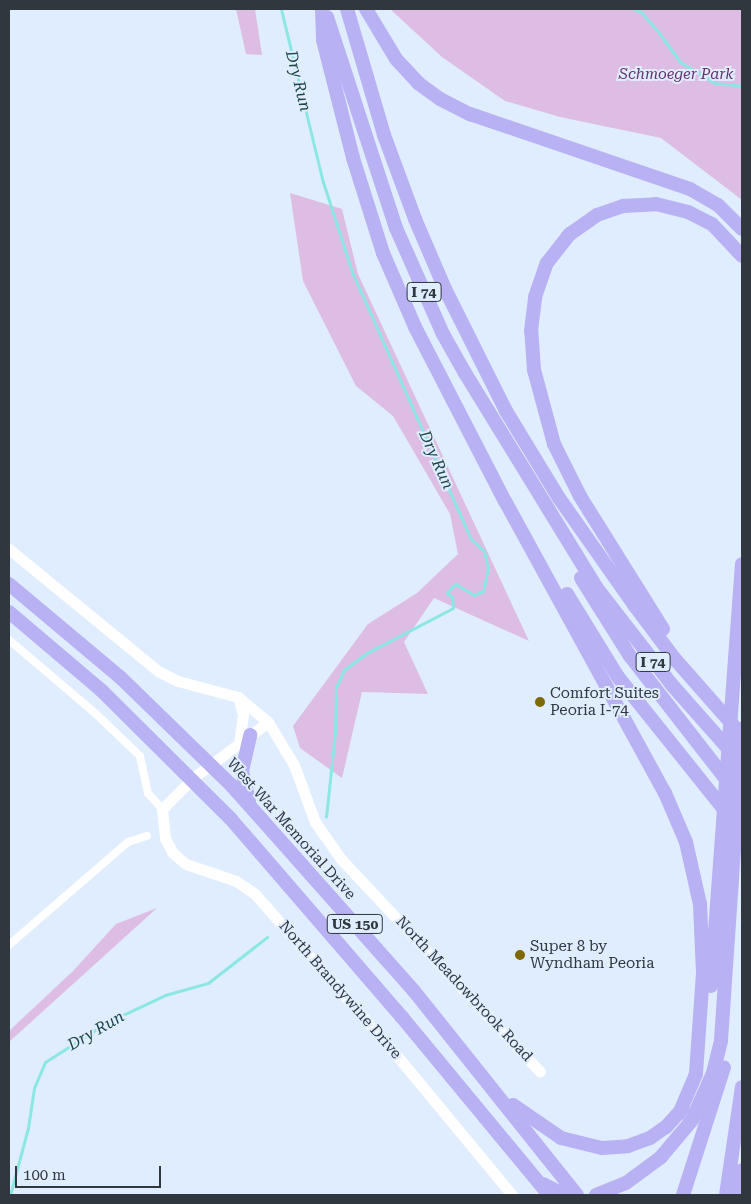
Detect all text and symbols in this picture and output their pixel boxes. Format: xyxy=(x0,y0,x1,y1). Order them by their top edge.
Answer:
water label: Dry Run xyxy=(281,49,315,113)
park label: Schmoeger Park xyxy=(619,66,733,84)
road number: I 74 xyxy=(406,280,442,304)
water label: Dry Run xyxy=(415,428,457,492)
road number: I 74 xyxy=(636,650,670,674)
place label: Comfort Suites Peoria I-74 xyxy=(550,684,659,719)
marker: Comfort Suites Peoria I-74 xyxy=(534,696,546,708)
street label: West War Memorial Drive xyxy=(223,755,359,903)
road number: US 150 xyxy=(326,912,384,936)
street label: North Meadowbrook Road xyxy=(392,913,536,1065)
street label: North Brandywine Drive xyxy=(275,917,405,1063)
place label: Super 8 by Wyndham Peoria xyxy=(530,937,654,972)
marker: Super 8 by Wyndham Peoria xyxy=(514,949,526,961)
water label: Dry Run xyxy=(64,1007,128,1055)
scale bar xyxy=(18,1156,164,1188)
text: 100 m xyxy=(23,1166,66,1184)

